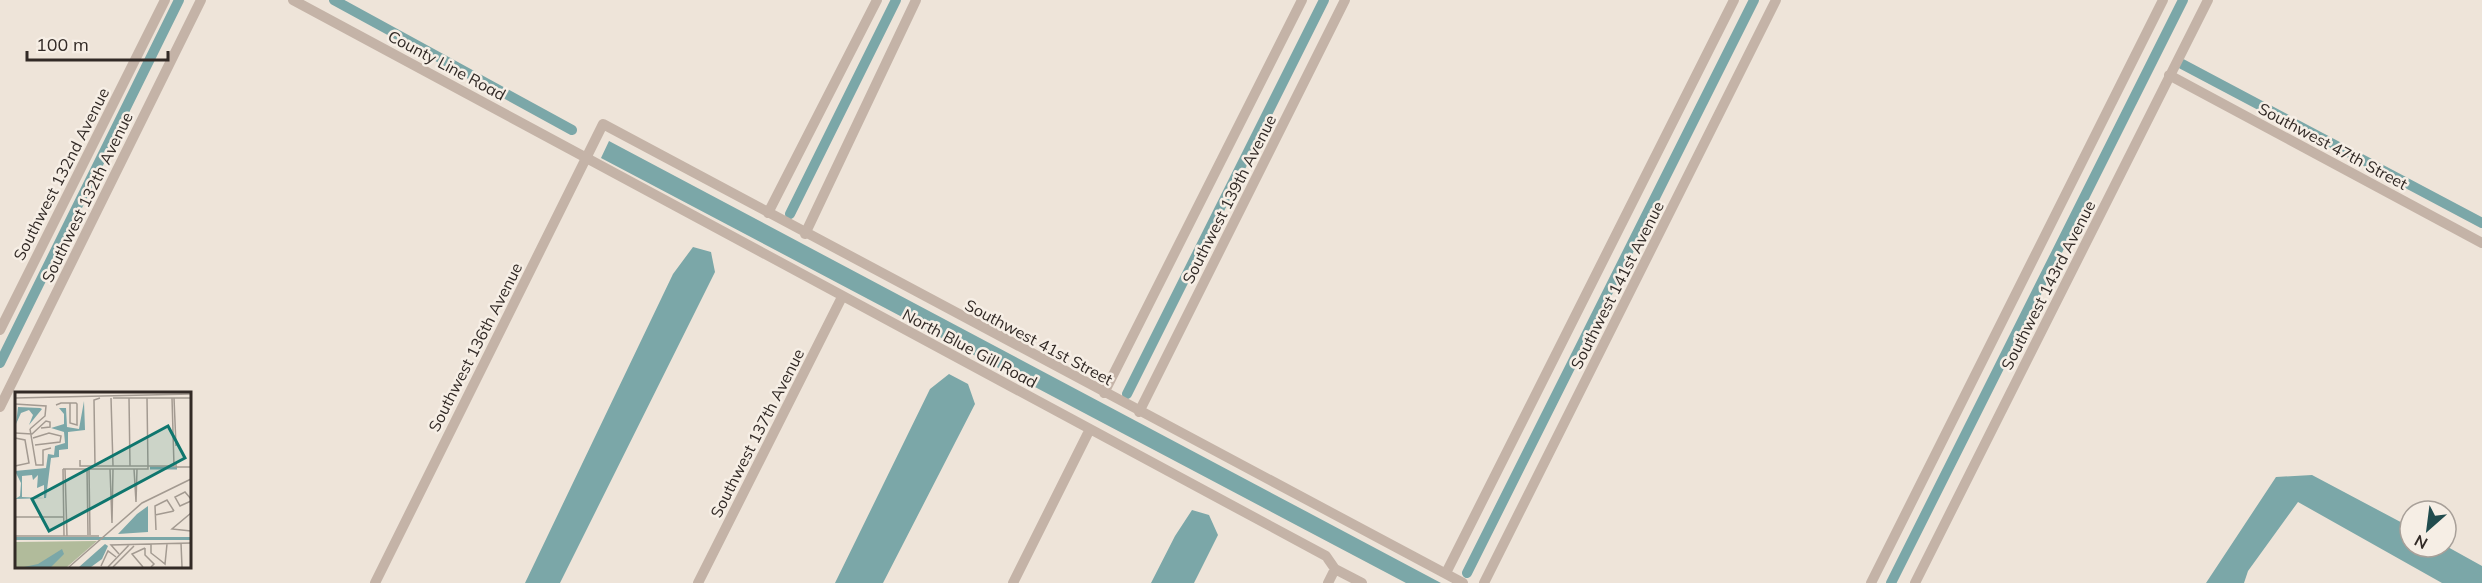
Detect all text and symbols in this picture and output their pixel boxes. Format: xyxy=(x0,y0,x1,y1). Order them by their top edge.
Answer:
scale bar xyxy=(27,24,168,62)
street label: County Line Road xyxy=(385,26,509,104)
text: 100 m xyxy=(36,33,89,56)
street label: Southwest 132nd Avenue xyxy=(9,84,113,264)
street label: Southwest 47th Street xyxy=(2255,98,2411,194)
street label: Southwest 132th Avenue xyxy=(37,109,137,285)
street label: Southwest 139th Avenue xyxy=(1178,111,1280,287)
street label: Southwest 143rd Avenue xyxy=(1997,197,2099,373)
street label: Southwest 141st Avenue xyxy=(1566,198,1668,372)
street label: Southwest 136th Avenue xyxy=(424,259,526,435)
street label: Southwest 41st Street xyxy=(962,295,1117,390)
street label: North Blue Gill Road xyxy=(899,304,1041,392)
street label: Southwest 137th Avenue xyxy=(706,345,808,521)
inset map xyxy=(15,392,190,568)
north arrow xyxy=(2398,499,2458,559)
text: N xyxy=(2411,531,2431,554)

